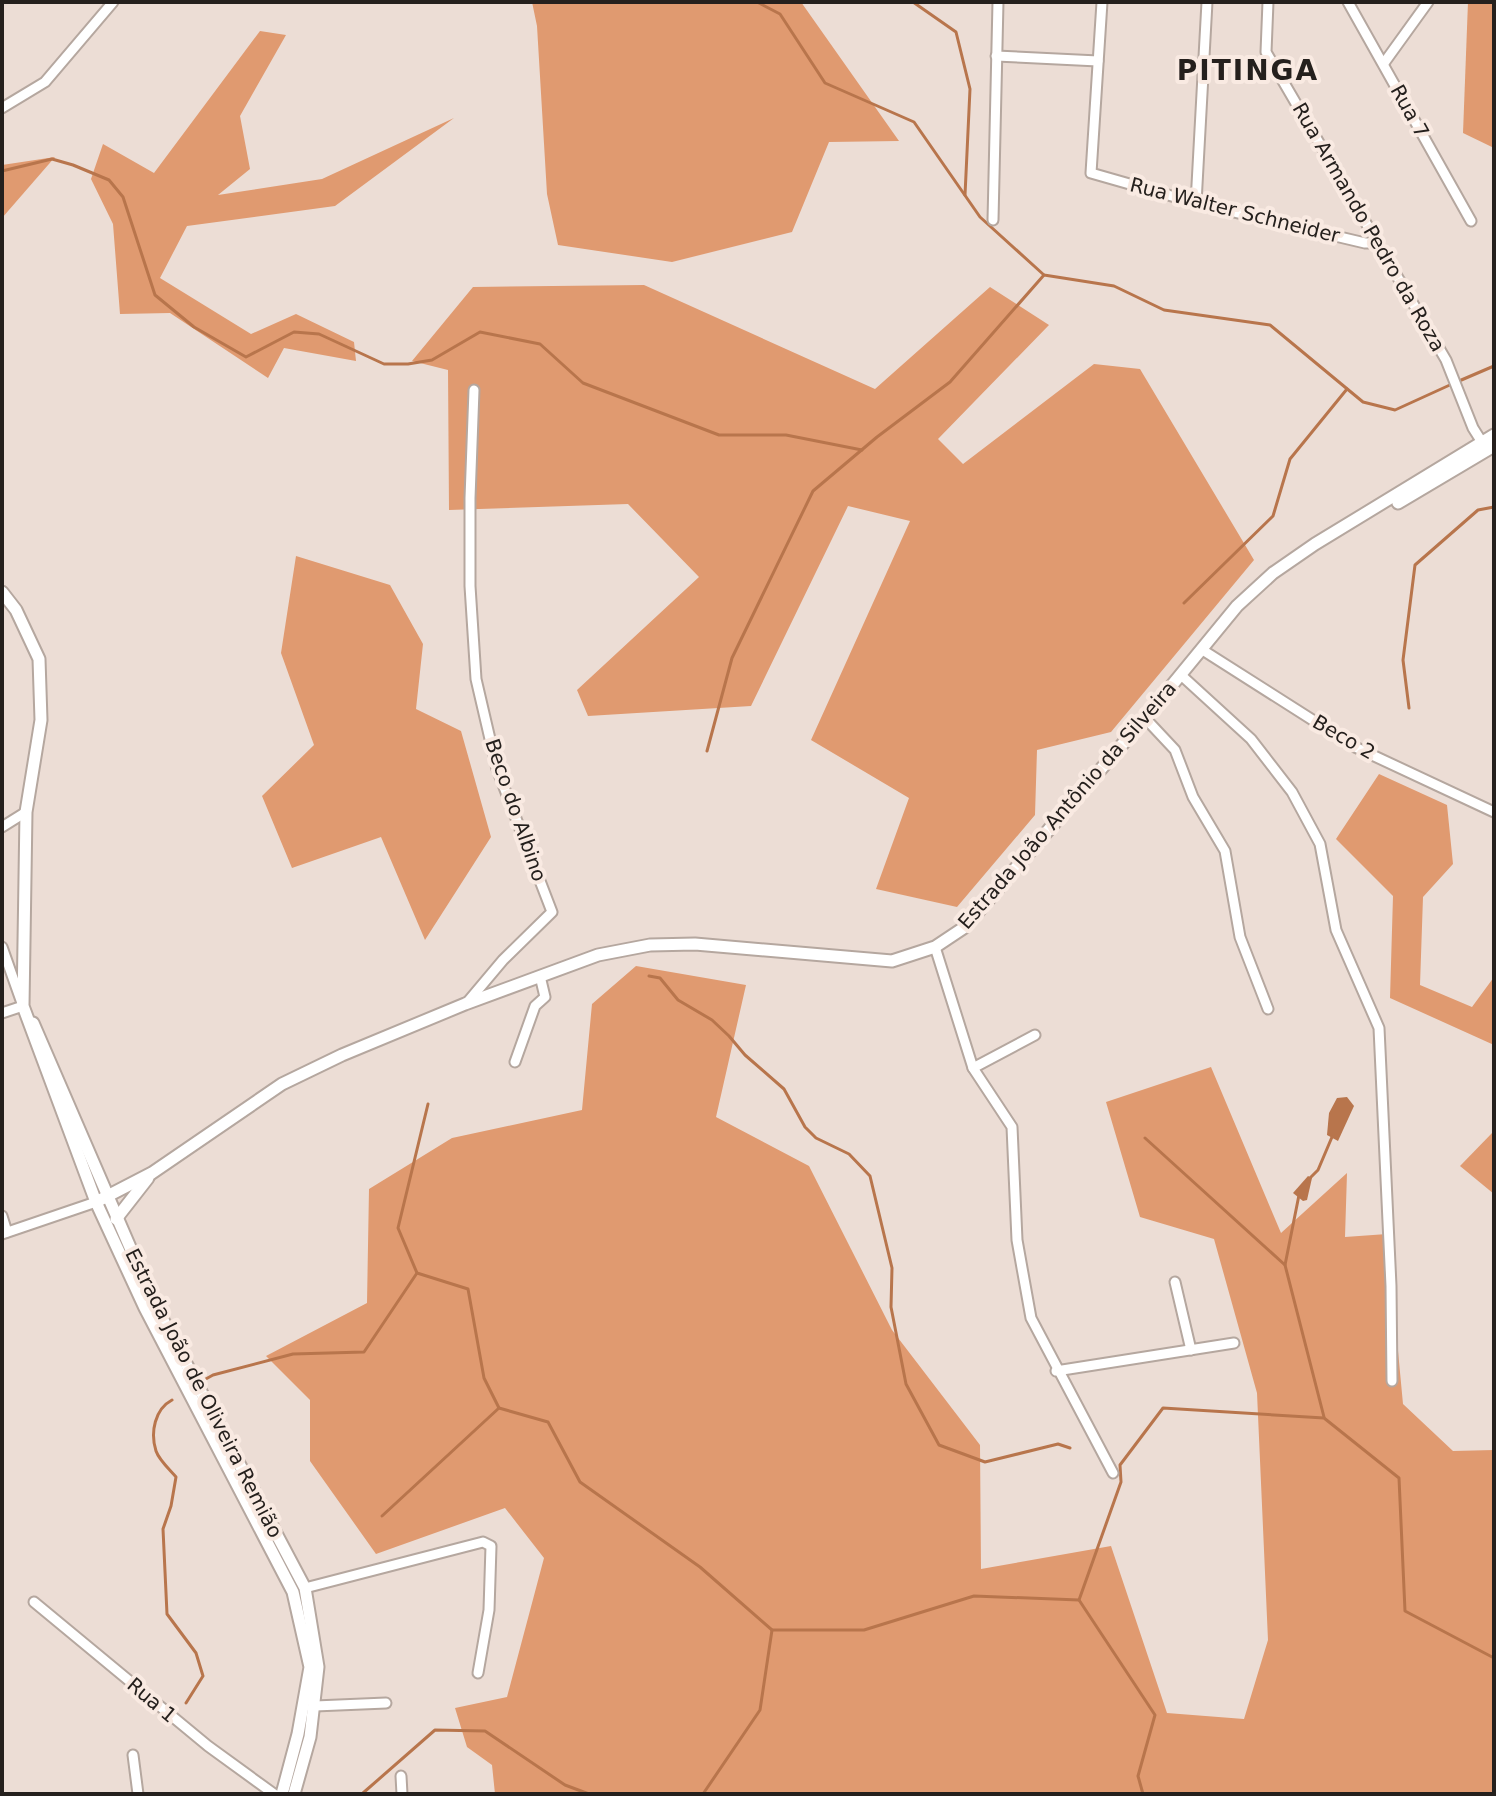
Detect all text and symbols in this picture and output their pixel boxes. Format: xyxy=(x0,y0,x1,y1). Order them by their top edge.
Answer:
district label: PITINGA xyxy=(1177,54,1319,87)
street label: Rua 7 xyxy=(1386,80,1434,142)
street label: Rua Armando Pedro da Roza xyxy=(1288,98,1450,356)
street label: Rua Walter Schneider xyxy=(1128,172,1343,248)
street label: Estrada João Antônio da Silveira xyxy=(953,676,1181,934)
street label: Beco 2 xyxy=(1308,710,1380,764)
street label: Beco do Albino xyxy=(480,736,552,884)
street label: Estrada João de Oliveira Remião xyxy=(120,1244,288,1542)
street label: Rua 1 xyxy=(122,1672,182,1728)

